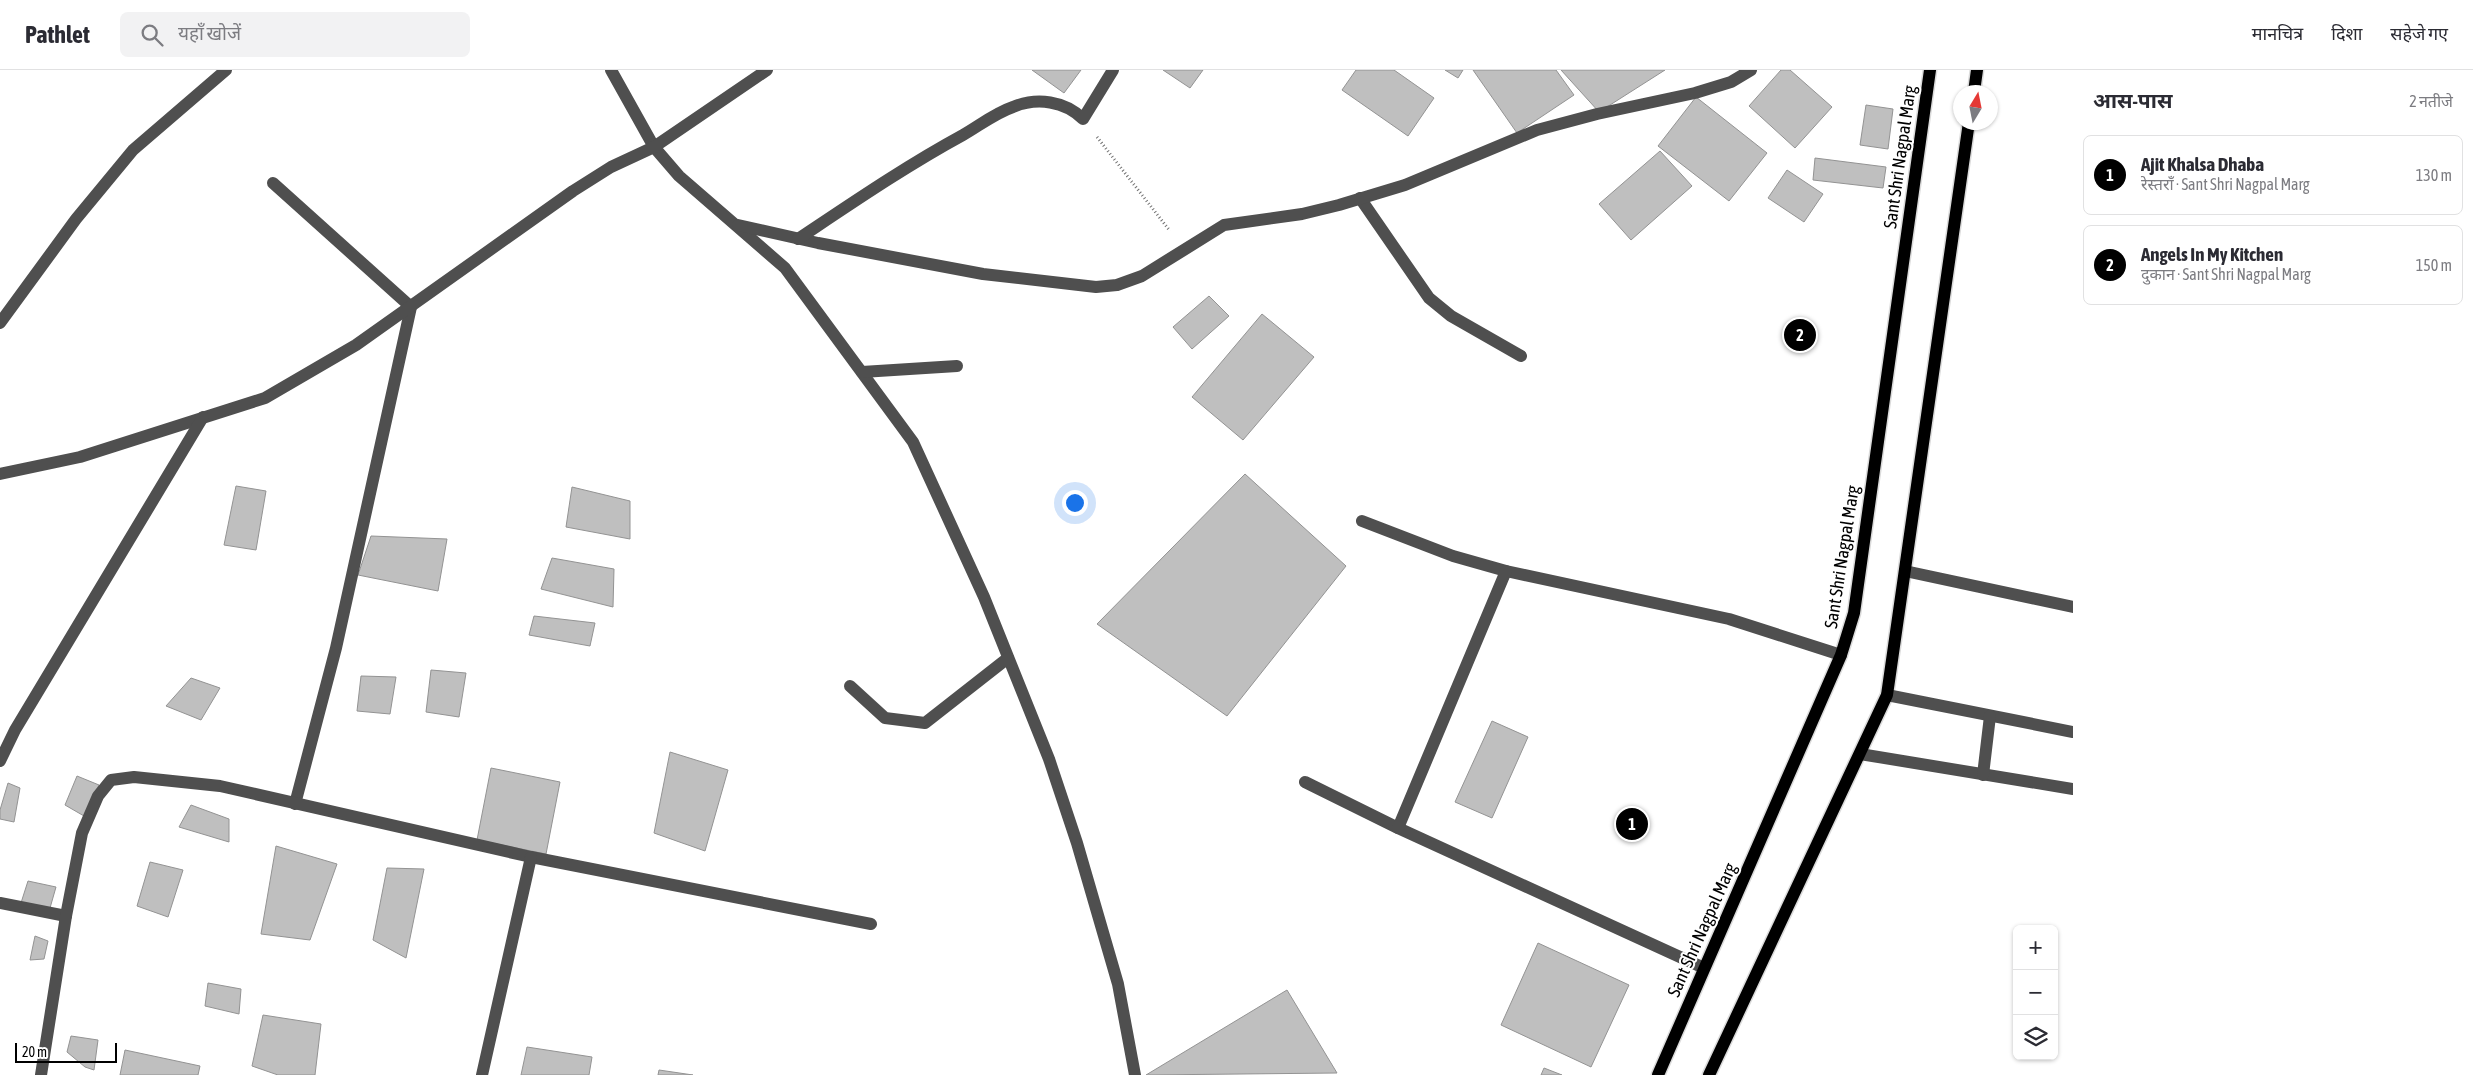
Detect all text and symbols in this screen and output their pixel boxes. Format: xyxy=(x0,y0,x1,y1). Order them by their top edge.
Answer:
search box xyxy=(120,12,470,57)
text: Pathlet xyxy=(25,21,90,48)
icon: search xyxy=(138,21,166,49)
text: यहाँ खोजें xyxy=(178,22,241,44)
text: मानचित्र xyxy=(2252,23,2303,44)
text: दिशा xyxy=(2331,23,2362,44)
text: सहेजे गए xyxy=(2390,23,2448,44)
street label: Sant Shri Nagpal Marg xyxy=(1879,84,1920,230)
north arrow xyxy=(1953,85,1998,130)
text: आस-पास xyxy=(2093,88,2172,112)
text: 2 नतीजे xyxy=(2409,92,2453,110)
text: Ajit Khalsa Dhaba xyxy=(2141,153,2264,175)
text: 1 xyxy=(2106,166,2114,184)
text: 130 m xyxy=(2416,166,2452,184)
text: रेस्तराँ · Sant Shri Nagpal Marg xyxy=(2141,175,2310,193)
text: Angels In My Kitchen xyxy=(2141,243,2283,265)
text: 2 xyxy=(2106,256,2114,274)
text: 150 m xyxy=(2416,256,2452,274)
text: दुकान · Sant Shri Nagpal Marg xyxy=(2141,265,2311,283)
pin: 2 xyxy=(1784,316,1816,354)
street label: Sant Shri Nagpal Marg xyxy=(1820,484,1863,630)
your location xyxy=(1062,490,1088,516)
pin: 1 xyxy=(1616,805,1648,843)
street label: Sant Shri Nagpal Marg xyxy=(1663,859,1741,1000)
map controls xyxy=(2013,925,2058,1060)
button: + xyxy=(2013,925,2058,970)
button: − xyxy=(2013,970,2058,1015)
button: layers xyxy=(2013,1015,2058,1060)
scale bar xyxy=(15,1040,118,1063)
text: 20 m xyxy=(22,1044,47,1060)

